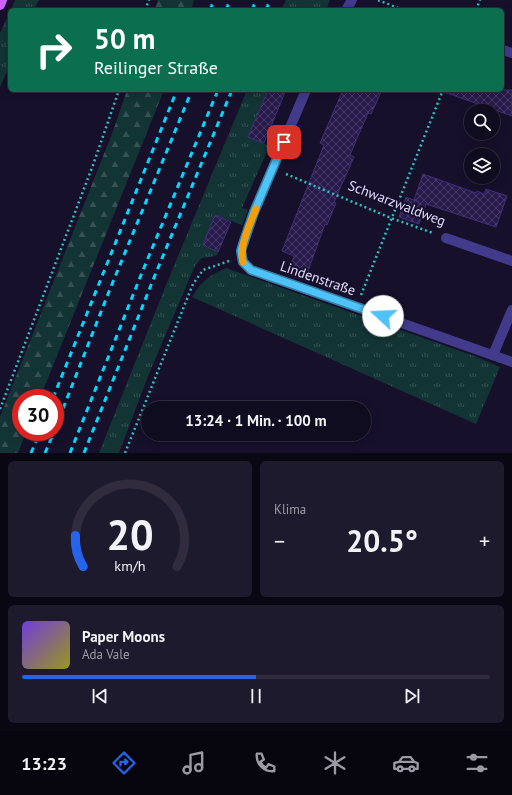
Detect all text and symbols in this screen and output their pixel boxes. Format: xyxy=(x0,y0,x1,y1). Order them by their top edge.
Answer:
text: 50 m xyxy=(94,20,155,57)
icon: right xyxy=(28,24,80,76)
text: Reilinger Straße xyxy=(94,56,218,79)
map controls xyxy=(464,104,500,184)
button: search xyxy=(464,104,500,140)
pin xyxy=(267,125,301,159)
icon: arrive xyxy=(273,131,295,153)
button: layers xyxy=(464,148,500,184)
street label: Schwarzwaldweg xyxy=(346,176,448,230)
street label: Lindenstraße xyxy=(278,257,358,299)
position arrow xyxy=(362,295,404,337)
speed limit sign: 30 xyxy=(12,389,64,441)
text: 13:24 · 1 Min. · 100 m xyxy=(185,411,327,430)
text: Klima xyxy=(274,501,306,518)
text: 20 xyxy=(106,508,154,561)
text: 20.5° xyxy=(346,521,418,560)
text: − xyxy=(274,527,285,555)
text: + xyxy=(479,527,490,555)
text: km/h xyxy=(114,556,146,575)
text: Paper Moons xyxy=(82,627,165,646)
text: Ada Vale xyxy=(82,646,130,663)
icon: previous xyxy=(89,685,111,707)
icon: pause xyxy=(245,685,267,707)
icon: next xyxy=(401,685,423,707)
icon: directions xyxy=(110,749,138,777)
icon: music xyxy=(180,749,208,777)
icon: phone xyxy=(251,749,279,777)
icon: climate xyxy=(321,749,349,777)
icon: car xyxy=(392,749,420,777)
icon: filters xyxy=(463,749,491,777)
text: 13:23 xyxy=(21,752,67,775)

